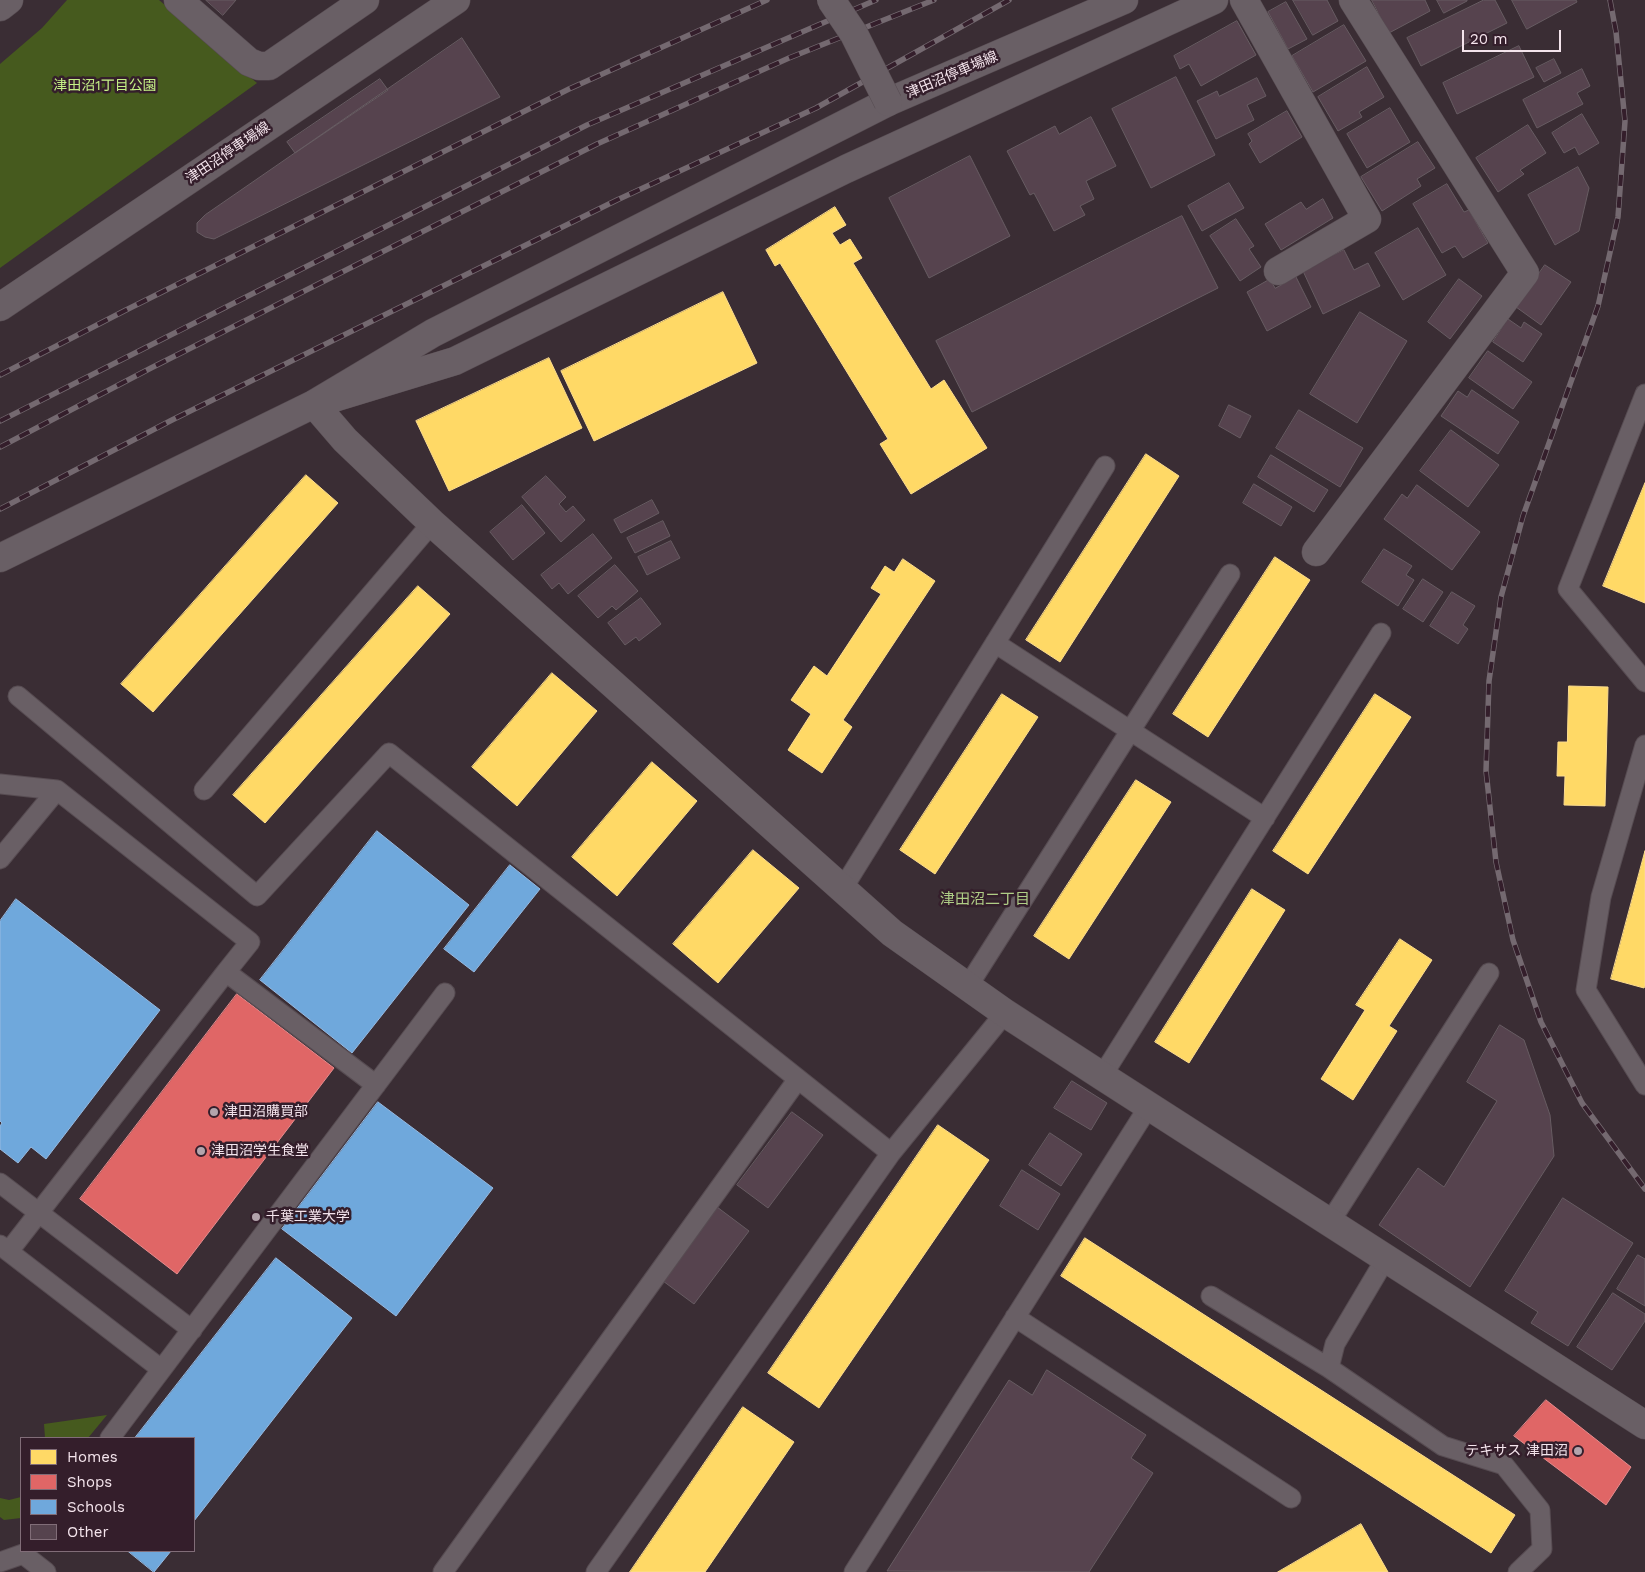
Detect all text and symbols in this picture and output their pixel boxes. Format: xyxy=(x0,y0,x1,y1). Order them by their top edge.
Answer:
scale bar xyxy=(1465,20,1564,52)
text: 20 m xyxy=(1470,30,1508,48)
street label: 津田沼停車場線 xyxy=(904,48,1000,102)
park label: 津田沼1丁目公園 xyxy=(53,78,157,94)
street label: 津田沼停車場線 xyxy=(183,119,273,187)
district label: 津田沼二丁目 xyxy=(940,891,1030,909)
place label: 津田沼購買部 xyxy=(224,1104,308,1120)
marker: 津田沼購買部 xyxy=(208,1106,220,1118)
place label: 津田沼学生食堂 xyxy=(211,1143,309,1159)
marker: 津田沼学生食堂 xyxy=(195,1145,207,1157)
place label: 千葉工業大学 xyxy=(266,1209,350,1225)
marker: 千葉工業大学 xyxy=(250,1211,262,1223)
legend xyxy=(20,1437,195,1552)
place label: テキサス 津田沼 xyxy=(1465,1443,1568,1459)
marker: テキサス 津田沼 xyxy=(1572,1445,1584,1457)
text: Homes xyxy=(67,1448,118,1466)
text: Shops xyxy=(67,1473,112,1491)
text: Schools xyxy=(67,1498,125,1516)
text: Other xyxy=(67,1523,109,1541)

